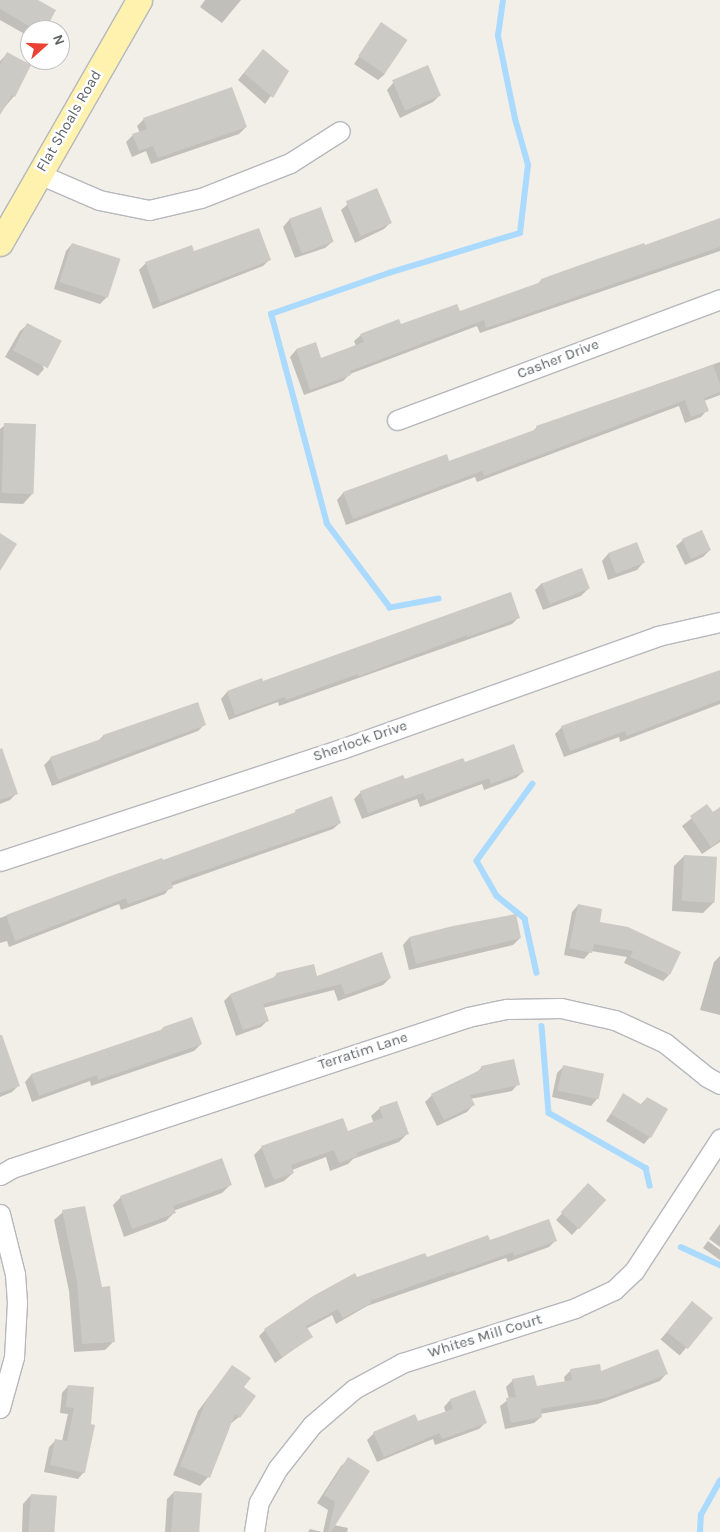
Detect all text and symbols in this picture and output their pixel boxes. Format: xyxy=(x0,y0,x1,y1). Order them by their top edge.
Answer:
north arrow xyxy=(20,20,70,70)
text: N xyxy=(49,32,68,48)
street label: Flat Shoals Road xyxy=(33,67,105,175)
street label: Casher Drive xyxy=(515,335,601,383)
street label: Sherlock Drive xyxy=(311,716,409,766)
street label: Terratim Lane xyxy=(316,1028,410,1074)
street label: Whites Mill Court xyxy=(426,1310,544,1362)

